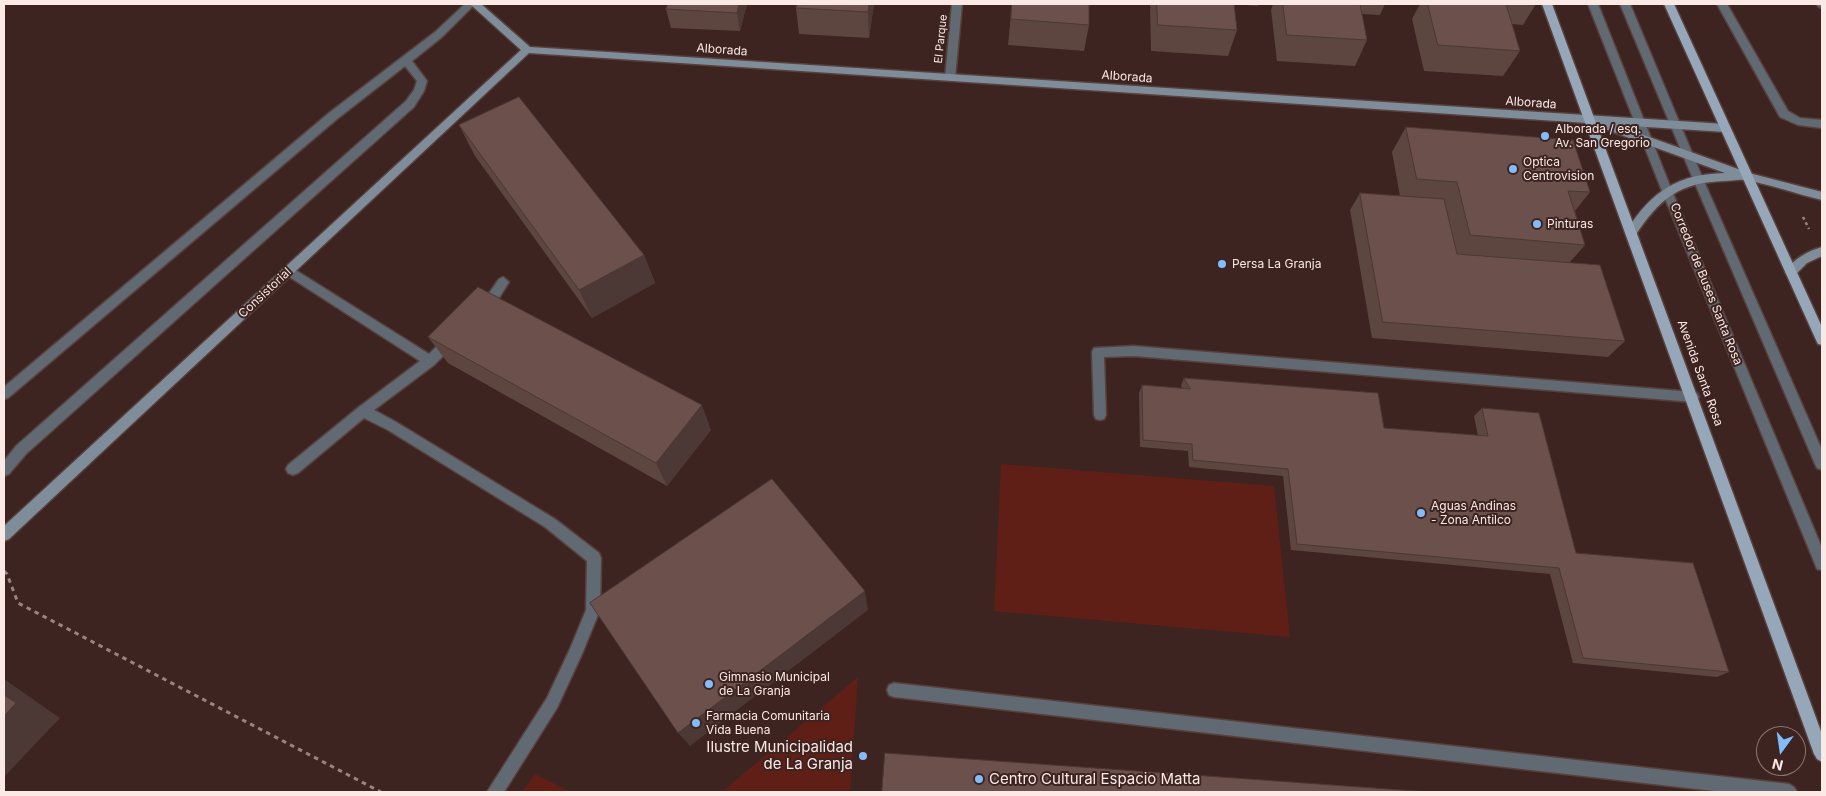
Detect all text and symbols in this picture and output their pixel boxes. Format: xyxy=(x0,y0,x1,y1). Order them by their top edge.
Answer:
street label: El Parque xyxy=(932,14,950,64)
street label: Alborada xyxy=(696,41,748,59)
street label: Alborada xyxy=(1101,68,1153,86)
street label: Alborada xyxy=(1505,94,1557,112)
place label: Alborada / esq. Av. San Gregorio xyxy=(1555,122,1650,150)
marker: Alborada / esq. Av. San Gregorio xyxy=(1539,130,1551,142)
place label: Optica Centrovision xyxy=(1523,155,1594,183)
marker: Optica Centrovision xyxy=(1507,163,1519,175)
street label: Corredor de Buses Santa Rosa xyxy=(1667,201,1745,367)
place label: Pinturas xyxy=(1547,217,1593,231)
marker: Pinturas xyxy=(1531,218,1543,230)
place label: Persa La Granja xyxy=(1232,257,1321,271)
marker: Persa La Granja xyxy=(1216,258,1228,270)
street label: Consistorial xyxy=(236,265,294,321)
street label: Avenida Santa Rosa xyxy=(1674,318,1726,428)
place label: Aguas Andinas - Zona Antilco xyxy=(1431,499,1516,527)
marker: Aguas Andinas - Zona Antilco xyxy=(1415,507,1427,519)
place label: Gimnasio Municipal de La Granja xyxy=(719,670,830,698)
marker: Gimnasio Municipal de La Granja xyxy=(703,678,715,690)
place label: Farmacia Comunitaria Vida Buena xyxy=(706,709,830,737)
marker: Farmacia Comunitaria Vida Buena xyxy=(690,717,702,729)
north arrow xyxy=(1756,726,1806,776)
place label: Ilustre Municipalidad de La Granja xyxy=(706,738,853,773)
marker: Ilustre Municipalidad de La Granja xyxy=(857,750,869,762)
text: N xyxy=(1770,756,1785,775)
place label: Centro Cultural Espacio Matta xyxy=(989,770,1200,788)
marker: Centro Cultural Espacio Matta xyxy=(973,773,985,785)

